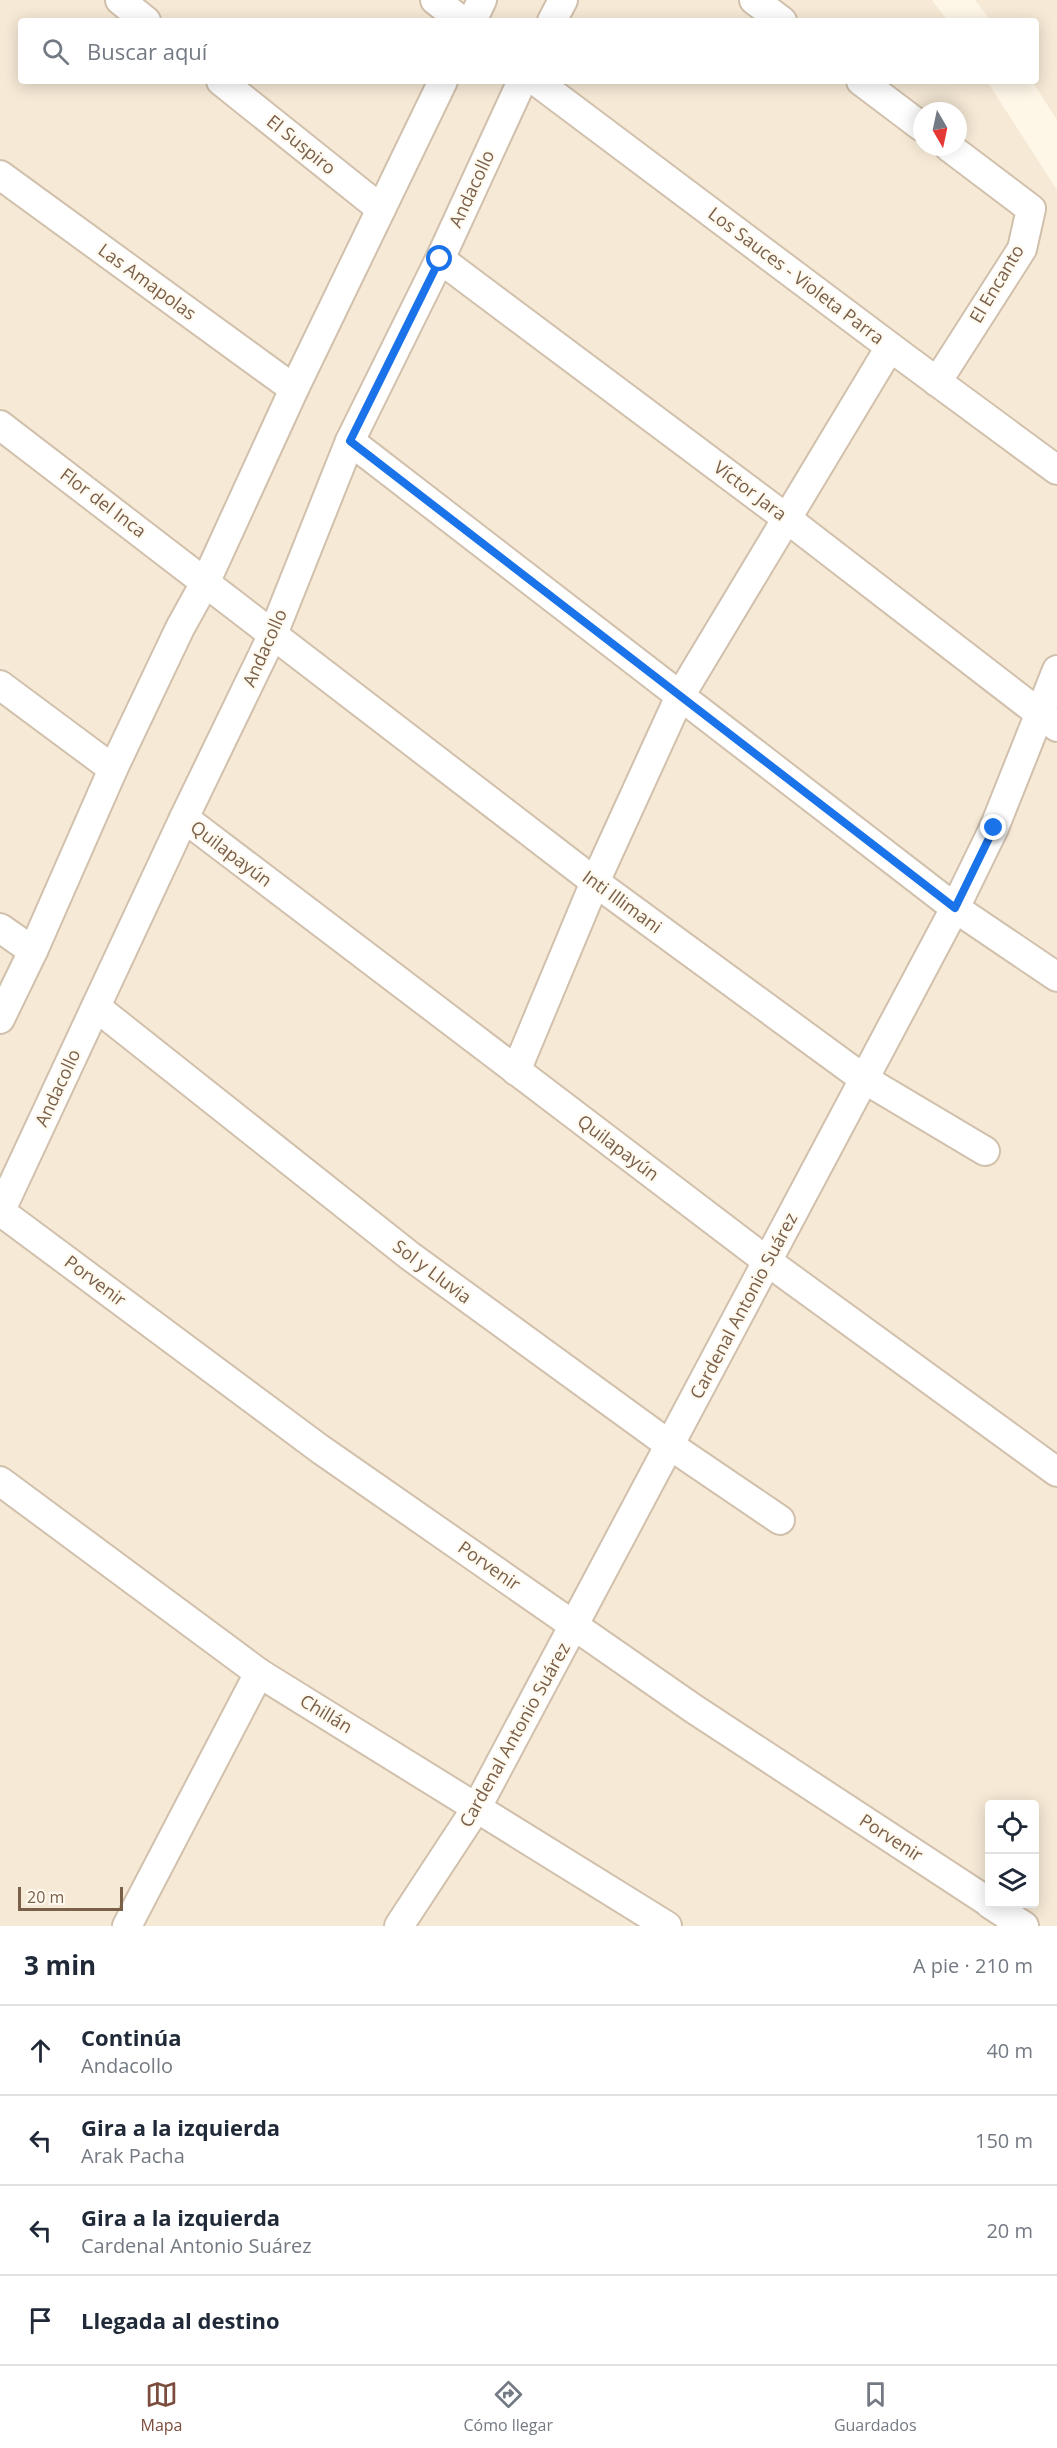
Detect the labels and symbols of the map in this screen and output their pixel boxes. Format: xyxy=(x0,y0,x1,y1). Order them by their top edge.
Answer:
north arrow xyxy=(913,102,967,156)
street label: El Suspiro xyxy=(262,109,341,179)
street label: Andacollo xyxy=(443,146,499,231)
street label: Los Sauces - Violeta Parra xyxy=(704,201,889,349)
street label: Las Amapolas xyxy=(94,237,201,325)
street label: El Encanto xyxy=(963,240,1029,327)
route start xyxy=(426,245,452,271)
street label: Víctor Jara xyxy=(709,455,792,525)
street label: Flor del Inca xyxy=(56,462,151,542)
street label: Andacollo xyxy=(236,605,292,690)
route end xyxy=(980,814,1006,840)
street label: Quilapayún xyxy=(186,815,277,892)
street label: Inti Illimani xyxy=(578,864,667,938)
street label: Andacollo xyxy=(29,1045,85,1130)
street label: Quilapayún xyxy=(573,1109,664,1186)
street label: Cardenal Antonio Suárez xyxy=(684,1208,802,1403)
street label: Sol y Lluvia xyxy=(389,1234,477,1309)
street label: Porvenir xyxy=(60,1249,132,1312)
street label: Porvenir xyxy=(454,1535,526,1596)
street label: Cardenal Antonio Suárez xyxy=(453,1638,575,1831)
street label: Chillán xyxy=(296,1688,357,1738)
street label: Porvenir xyxy=(855,1808,928,1867)
scale bar xyxy=(18,1884,123,1912)

